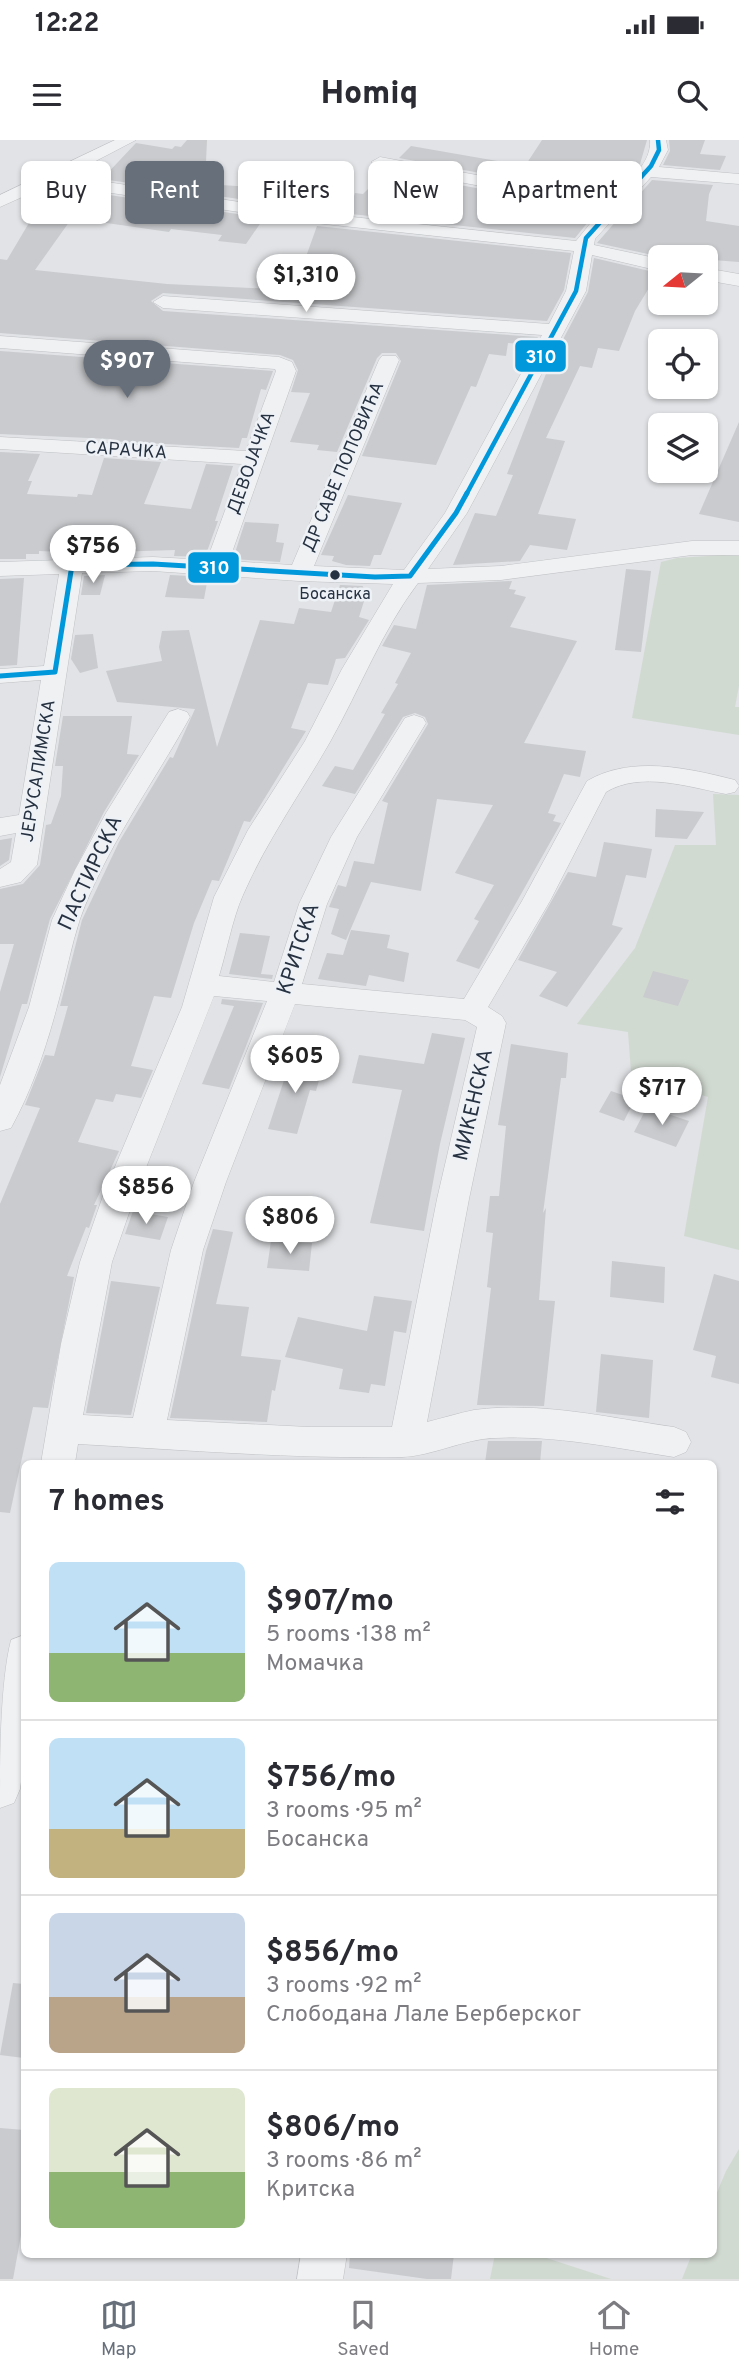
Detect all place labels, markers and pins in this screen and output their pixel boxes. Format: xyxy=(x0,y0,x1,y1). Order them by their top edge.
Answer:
pin: $1,310 xyxy=(249,254,363,314)
pin: $907 xyxy=(86,341,168,400)
pin: $756 xyxy=(52,526,134,585)
marker: Босанска xyxy=(328,568,342,582)
place label: Босанска xyxy=(299,585,371,605)
pin: $605 xyxy=(254,1035,336,1095)
pin: $717 xyxy=(621,1068,703,1127)
pin: $856 xyxy=(105,1166,187,1226)
pin: $806 xyxy=(249,1196,331,1256)

